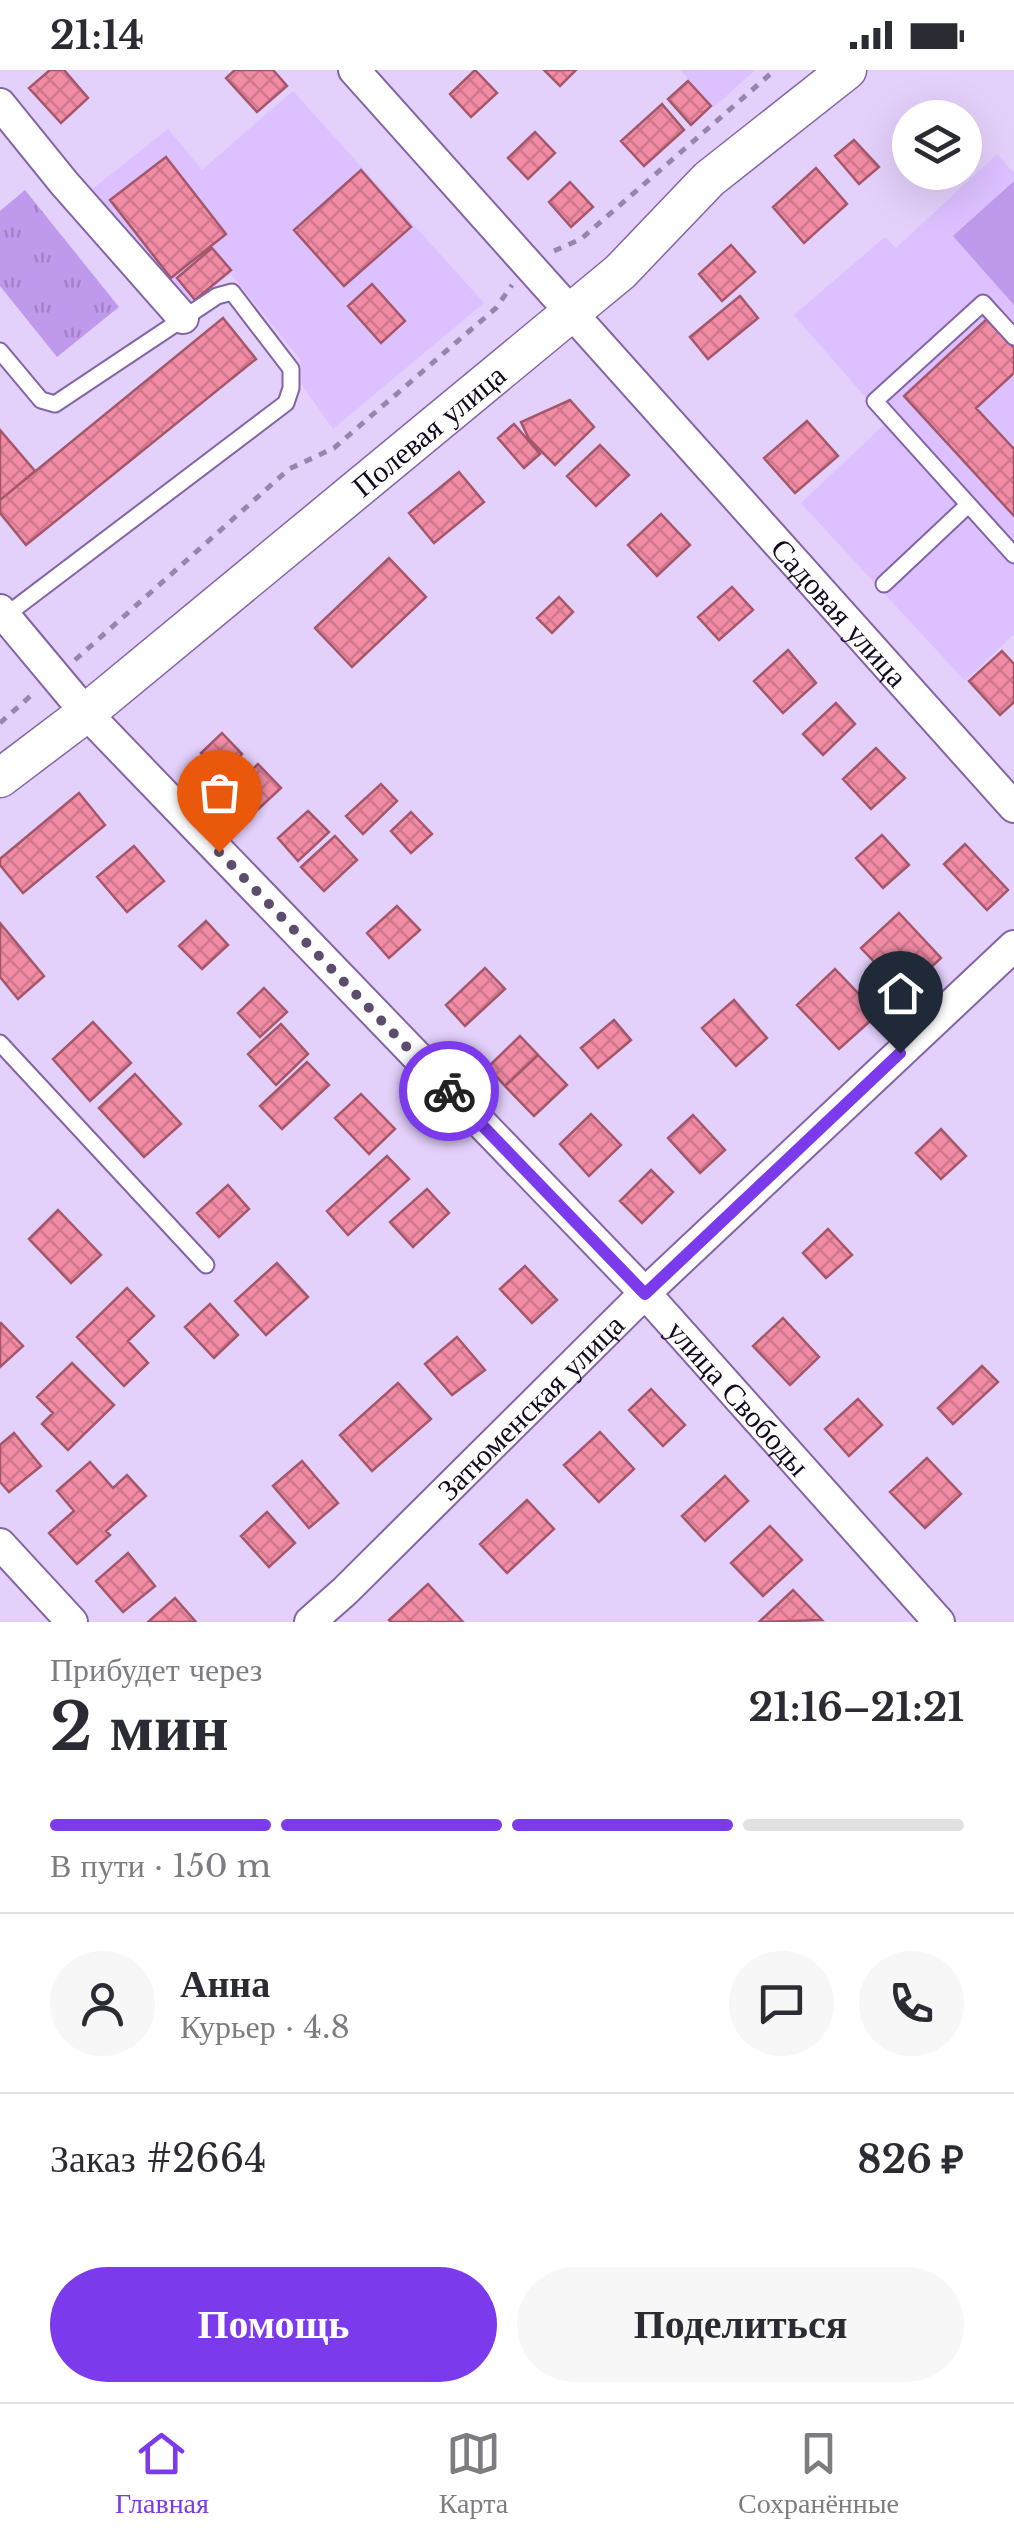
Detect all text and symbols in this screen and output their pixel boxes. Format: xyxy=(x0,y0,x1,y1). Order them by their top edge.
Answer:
text: 21:14 xyxy=(50,12,144,59)
map controls xyxy=(892,100,982,190)
button: layers xyxy=(892,100,982,190)
street label: Полевая улица xyxy=(344,356,513,504)
street label: Садовая улица xyxy=(763,530,916,694)
pin xyxy=(177,750,262,853)
icon: bag xyxy=(192,765,247,820)
pin xyxy=(858,951,943,1054)
icon: home xyxy=(873,966,928,1021)
courier xyxy=(399,1041,499,1141)
icon: bike xyxy=(422,1064,477,1119)
street label: Затюменская улица xyxy=(429,1306,632,1508)
street label: улица Свободы xyxy=(659,1312,818,1483)
text: Прибудет через xyxy=(50,1650,262,1690)
text: 21:16–21:21 xyxy=(749,1684,964,1731)
text: 2 мин xyxy=(50,1687,229,1768)
text: В пути · 150 m xyxy=(50,1846,271,1886)
button: person xyxy=(50,1951,155,2056)
button: chat xyxy=(729,1951,834,2056)
button: phone xyxy=(859,1951,964,2056)
text: Анна xyxy=(180,1960,270,2007)
text: Курьер · 4.8 xyxy=(180,2007,350,2047)
text: Заказ #2664 xyxy=(50,2135,266,2182)
text: 826 ₽ xyxy=(857,2136,964,2183)
button: Помощь xyxy=(50,2267,497,2382)
button: Поделиться xyxy=(517,2267,964,2382)
tab: Главная xyxy=(115,2426,209,2521)
tab: Карта xyxy=(439,2426,508,2521)
tab: Сохранённые xyxy=(738,2426,899,2521)

